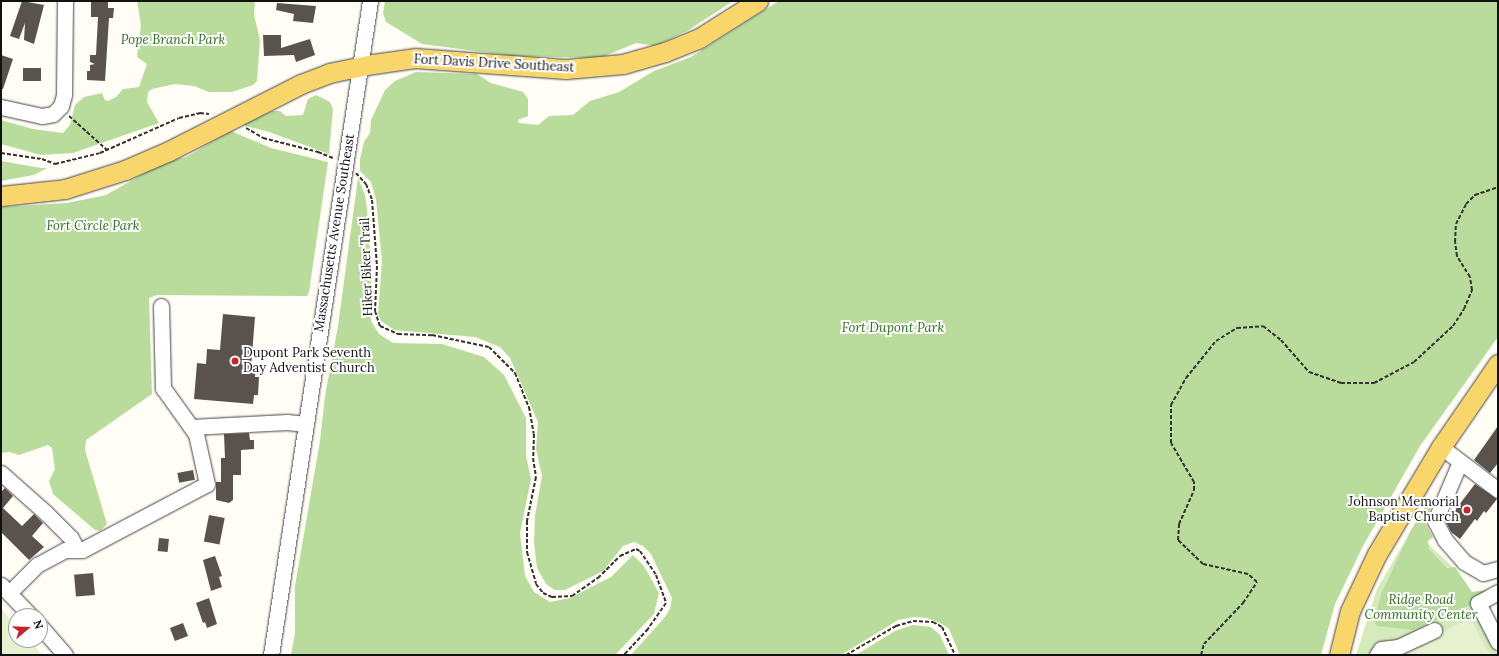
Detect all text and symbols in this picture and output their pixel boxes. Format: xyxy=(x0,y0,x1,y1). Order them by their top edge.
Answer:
park label: Pope Branch Park xyxy=(121,32,225,48)
street label: Fort Davis Drive Southeast xyxy=(413,52,575,76)
street label: Massachusetts Avenue Southeast xyxy=(312,133,358,333)
street label: Hiker Biker Trail xyxy=(357,217,377,317)
park label: Fort Circle Park xyxy=(46,218,140,234)
park label: Fort Dupont Park xyxy=(842,320,944,336)
place label: Dupont Park Seventh Day Adventist Church xyxy=(243,346,375,377)
marker: Dupont Park Seventh Day Adventist Church xyxy=(230,356,240,366)
place label: Johnson Memorial Baptist Church xyxy=(1348,495,1459,526)
marker: Johnson Memorial Baptist Church xyxy=(1462,505,1472,515)
park label: Ridge Road Community Center xyxy=(1364,593,1478,624)
north arrow xyxy=(8,608,48,648)
text: N xyxy=(30,618,46,631)

